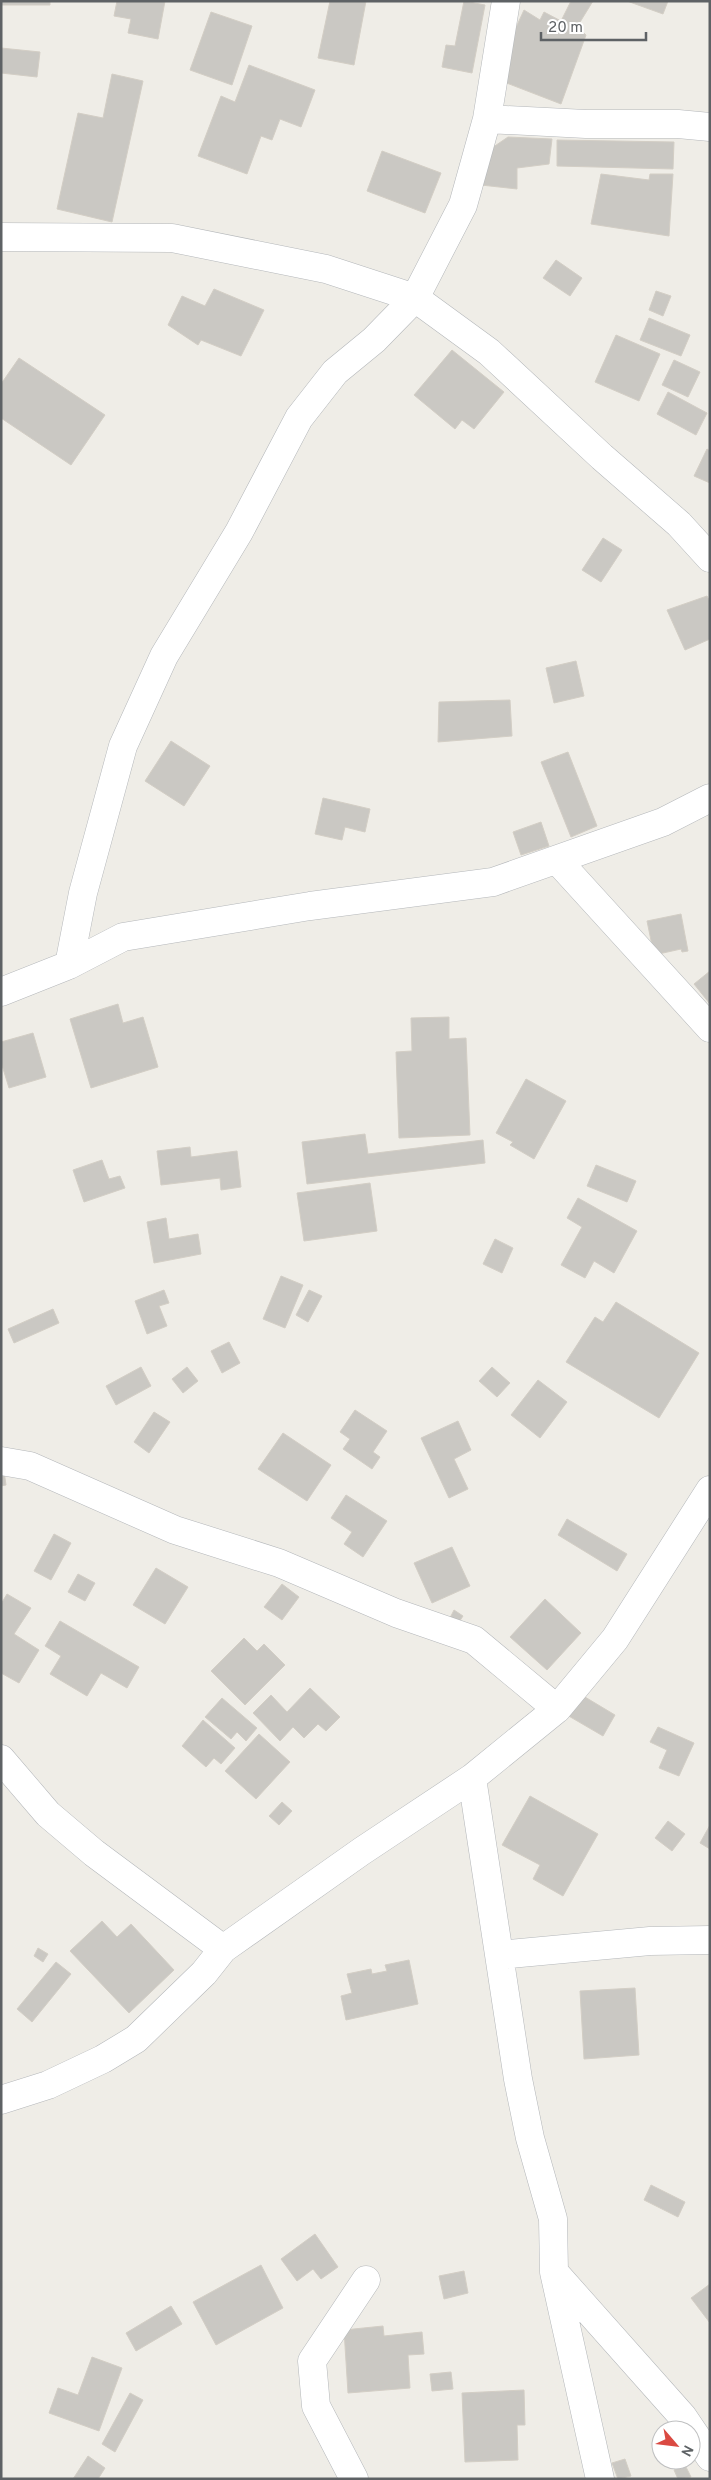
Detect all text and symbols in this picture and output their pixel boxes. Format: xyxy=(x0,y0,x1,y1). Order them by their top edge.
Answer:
scale bar xyxy=(541,10,646,42)
text: 20 m xyxy=(548,19,583,38)
north arrow xyxy=(651,2420,701,2470)
text: N xyxy=(676,2442,696,2459)

